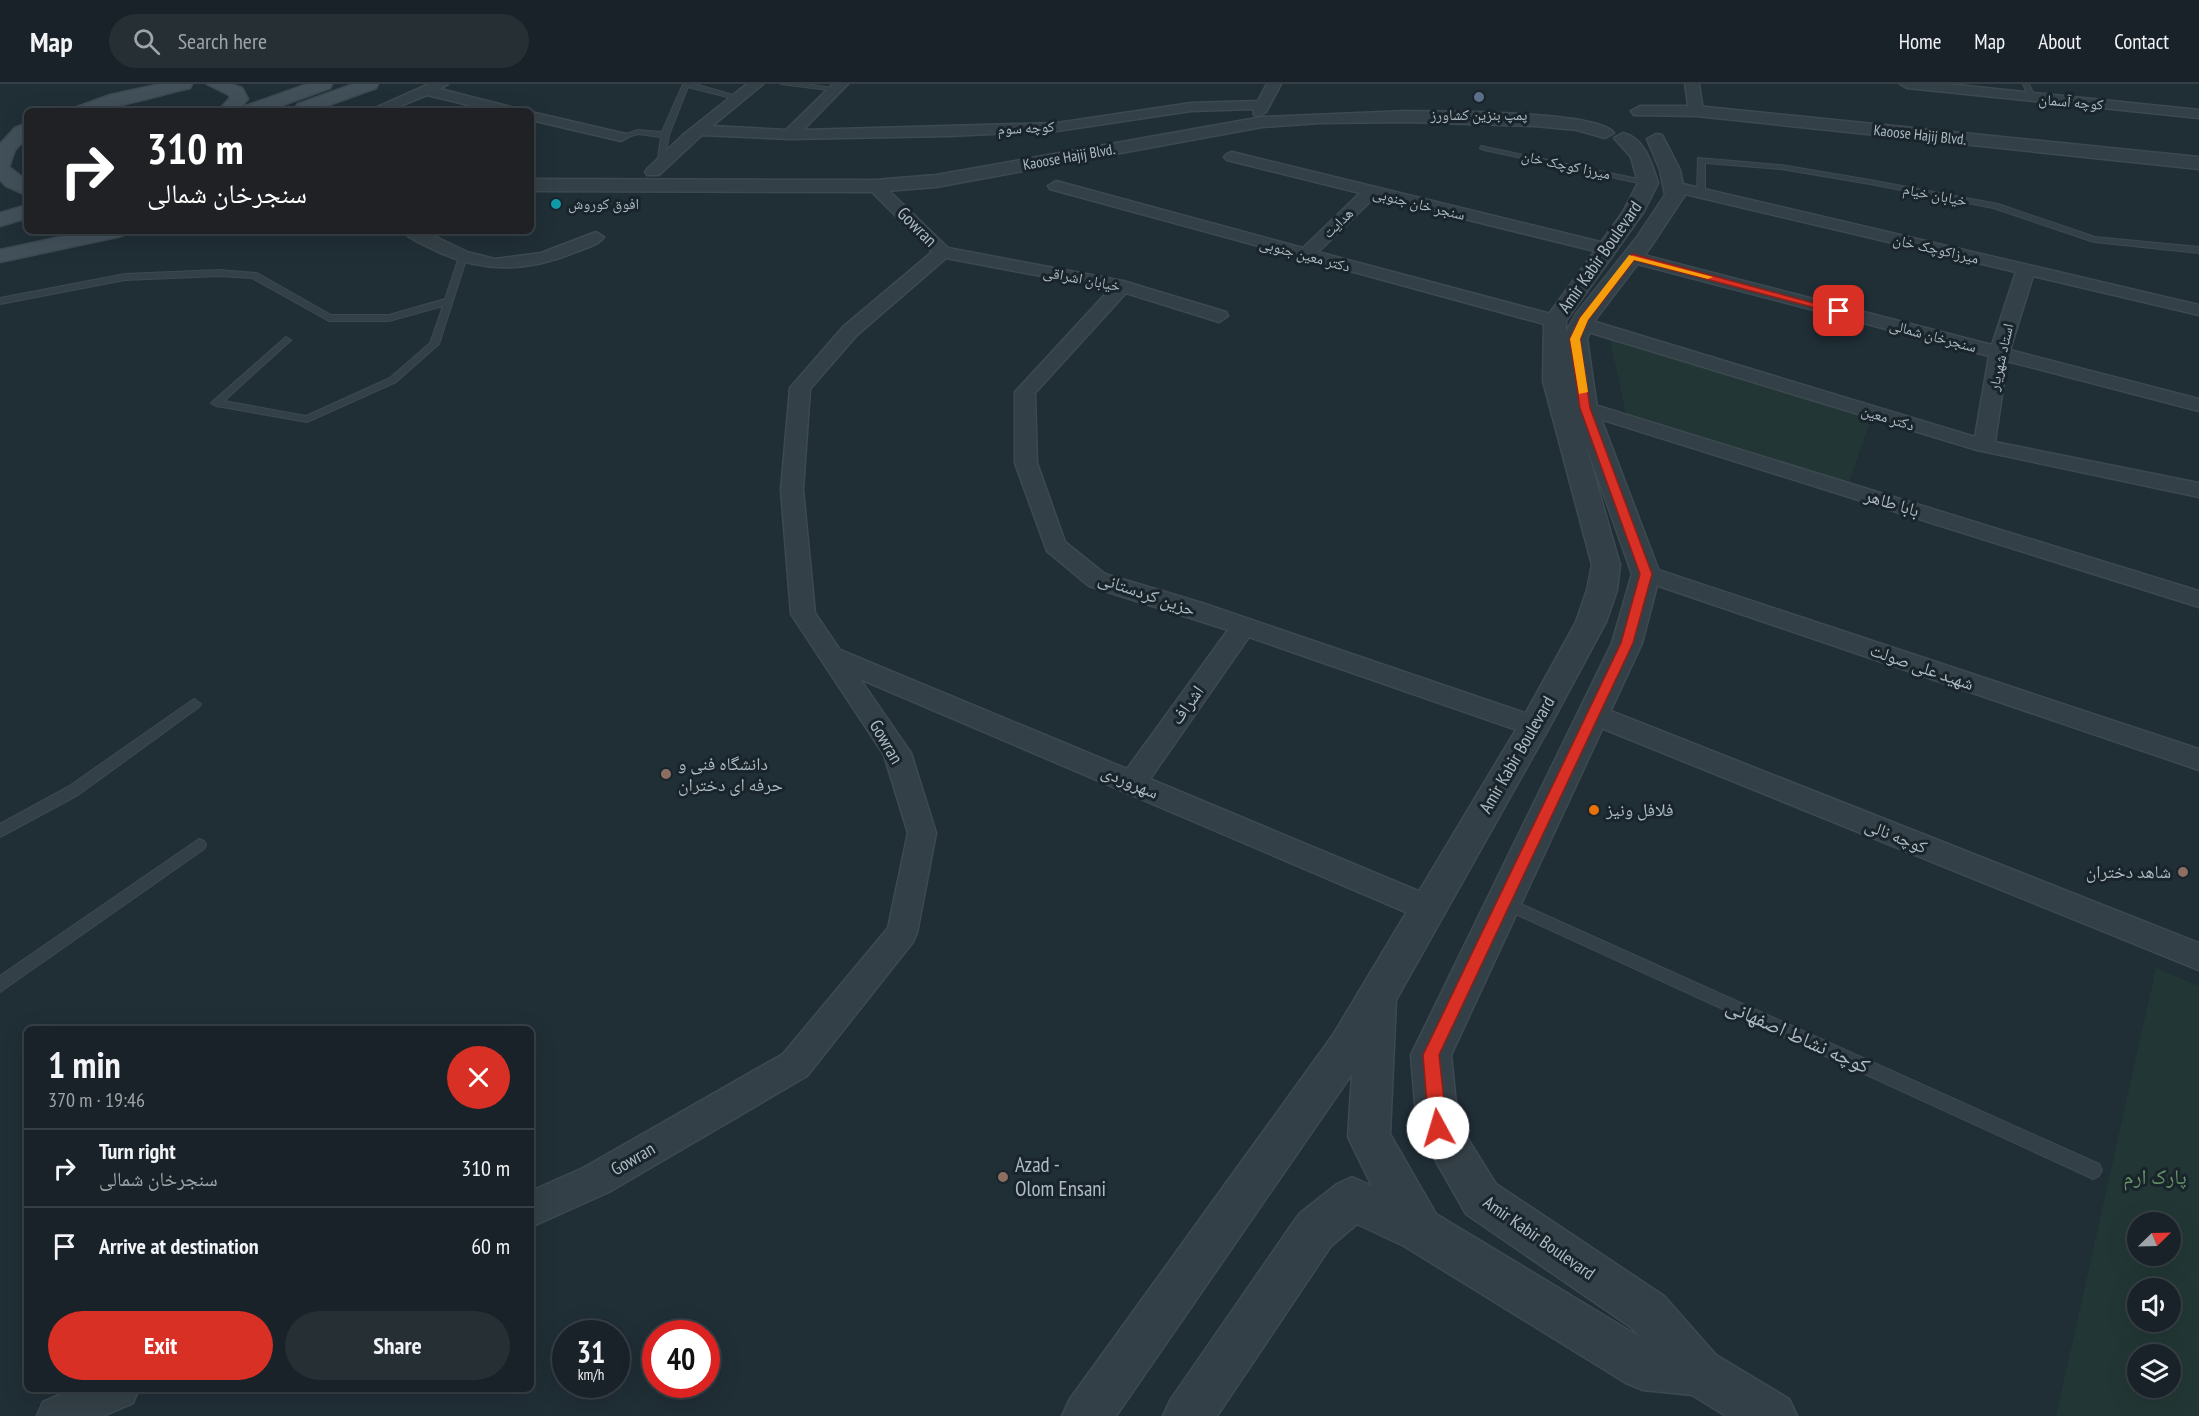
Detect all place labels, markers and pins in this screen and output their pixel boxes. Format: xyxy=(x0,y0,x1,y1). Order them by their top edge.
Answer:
marker: پمپ بنزین کشاورز xyxy=(1472,90,1486,104)
place label: پمپ بنزین کشاورز xyxy=(1429,105,1528,125)
place label: افوق کوروش xyxy=(568,194,639,214)
marker: افوق کوروش xyxy=(549,197,563,211)
pin xyxy=(1813,285,1864,336)
place label: دانشگاه فنی و حرفه ای دختران xyxy=(678,752,783,796)
marker: دانشگاه فنی و حرفه ای دختران xyxy=(659,767,673,781)
place label: فلافل ونیز xyxy=(1605,798,1674,821)
marker: فلافل ونیز xyxy=(1587,803,1601,817)
place label: شاهد دختران xyxy=(2086,860,2171,883)
marker: شاهد دختران xyxy=(2176,865,2190,879)
place label: Azad - Olom Ensani xyxy=(1015,1151,1106,1202)
marker: Azad - Olom Ensani xyxy=(996,1170,1010,1184)

